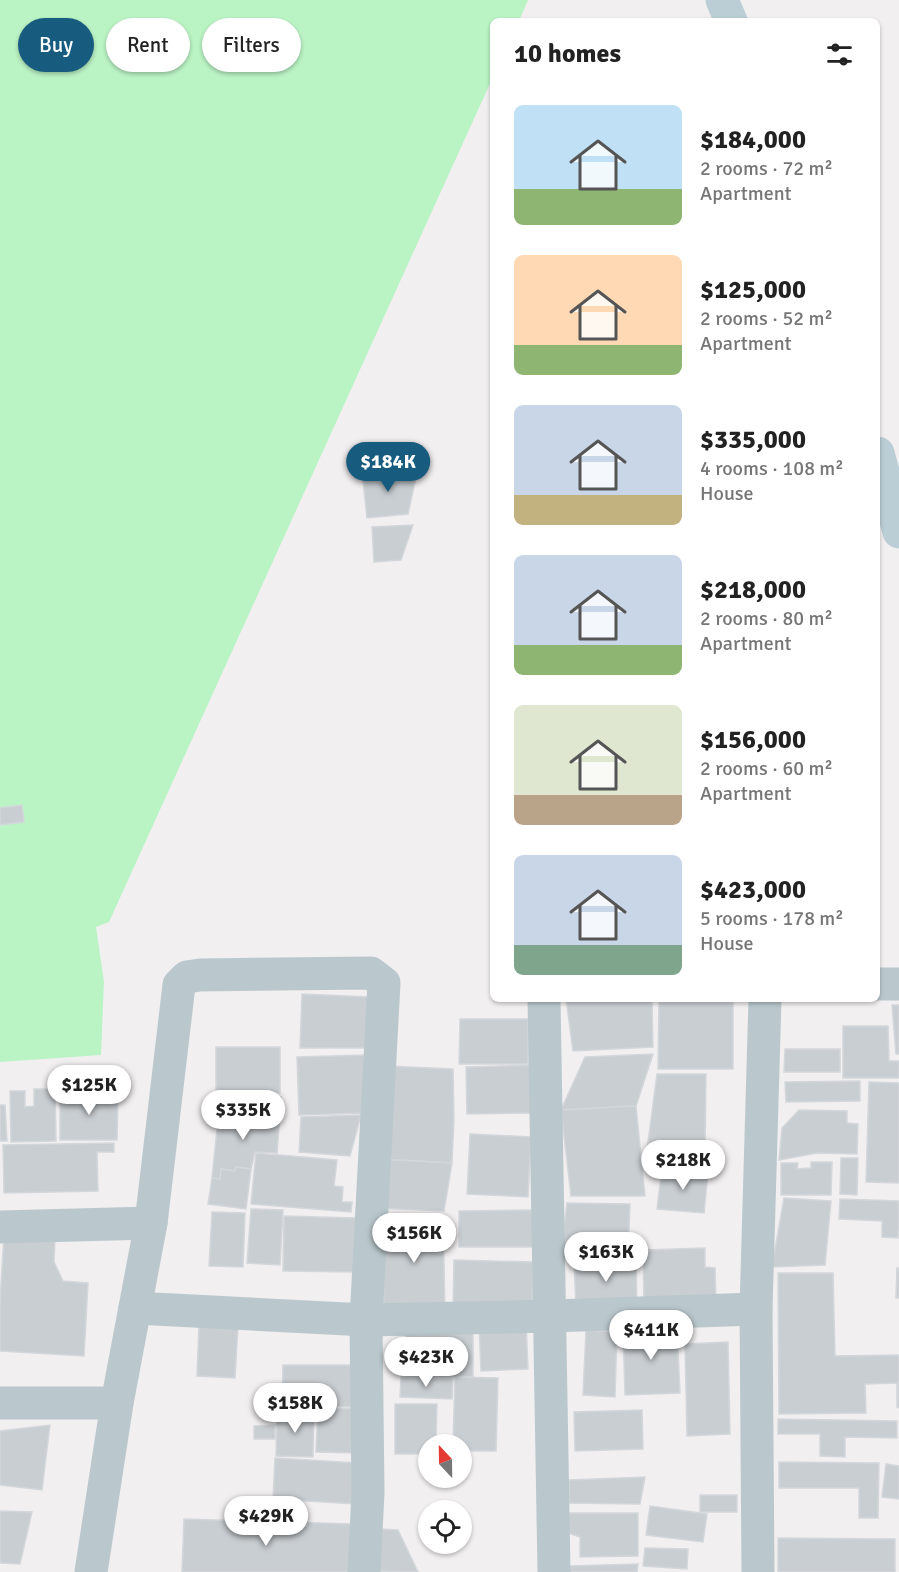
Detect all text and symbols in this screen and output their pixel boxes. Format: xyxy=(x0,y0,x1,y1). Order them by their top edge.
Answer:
chip: Buy xyxy=(18,18,94,72)
chip: Rent xyxy=(106,18,190,72)
chip: Filters xyxy=(202,18,301,72)
text: 10 homes xyxy=(514,38,621,70)
icon: filters xyxy=(823,38,856,71)
text: $184,000 xyxy=(700,124,806,156)
icon: home xyxy=(562,129,634,201)
text: 2 rooms · 72 m² xyxy=(700,156,833,181)
text: Apartment xyxy=(700,181,792,206)
text: $125,000 xyxy=(700,274,806,306)
icon: home xyxy=(562,279,634,351)
text: 2 rooms · 52 m² xyxy=(700,306,833,331)
text: Apartment xyxy=(700,331,792,356)
text: $335,000 xyxy=(700,424,806,456)
icon: home xyxy=(562,429,634,501)
pin: $184K xyxy=(346,442,430,493)
text: $184K xyxy=(360,449,416,474)
text: 4 rooms · 108 m² xyxy=(700,456,844,481)
text: House xyxy=(700,481,754,506)
text: $218,000 xyxy=(700,574,806,606)
icon: home xyxy=(562,579,634,651)
text: 2 rooms · 80 m² xyxy=(700,606,833,631)
text: Apartment xyxy=(700,631,792,656)
text: $156,000 xyxy=(700,724,806,756)
icon: home xyxy=(562,729,634,801)
text: 2 rooms · 60 m² xyxy=(700,756,833,781)
text: Apartment xyxy=(700,781,792,806)
text: $423,000 xyxy=(700,874,806,906)
icon: home xyxy=(562,879,634,951)
text: 5 rooms · 178 m² xyxy=(700,906,844,931)
text: House xyxy=(700,931,754,956)
pin: $125K xyxy=(47,1065,131,1116)
text: $125K xyxy=(61,1072,117,1097)
pin: $335K xyxy=(201,1090,285,1141)
text: $335K xyxy=(215,1097,271,1122)
pin: $218K xyxy=(641,1140,725,1191)
text: $218K xyxy=(655,1147,711,1172)
pin: $156K xyxy=(372,1213,456,1264)
text: $156K xyxy=(386,1220,442,1245)
pin: $163K xyxy=(564,1232,648,1283)
text: $163K xyxy=(578,1239,634,1264)
pin: $411K xyxy=(609,1310,693,1361)
text: $411K xyxy=(623,1317,679,1342)
pin: $423K xyxy=(384,1337,468,1388)
text: $423K xyxy=(398,1344,454,1369)
pin: $158K xyxy=(253,1383,337,1434)
text: $158K xyxy=(267,1390,323,1415)
north arrow xyxy=(418,1434,472,1488)
map controls xyxy=(418,1434,472,1554)
pin: $429K xyxy=(224,1496,308,1547)
button: locate xyxy=(418,1500,472,1554)
text: $429K xyxy=(238,1503,294,1528)

